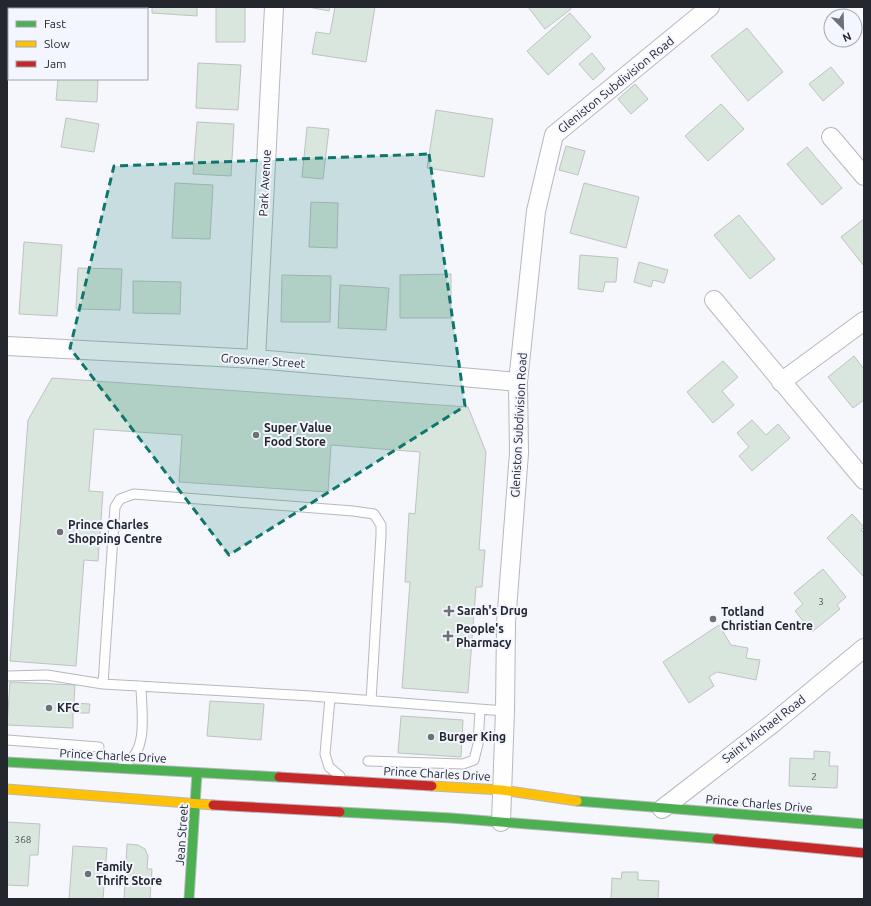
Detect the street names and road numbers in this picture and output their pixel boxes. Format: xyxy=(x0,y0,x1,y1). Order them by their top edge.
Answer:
street label: Gleniston Subdivision Road xyxy=(555,34,676,135)
street label: Park Avenue xyxy=(256,149,273,217)
street label: Grosvner Street xyxy=(220,351,306,370)
street label: Gleniston Subdivision Road xyxy=(508,352,529,498)
street label: Saint Michael Road xyxy=(720,692,808,765)
street label: Prince Charles Drive xyxy=(59,746,167,765)
street label: Prince Charles Drive xyxy=(383,764,491,783)
street label: Prince Charles Drive xyxy=(705,792,813,815)
street label: Jean Street xyxy=(173,803,190,866)

